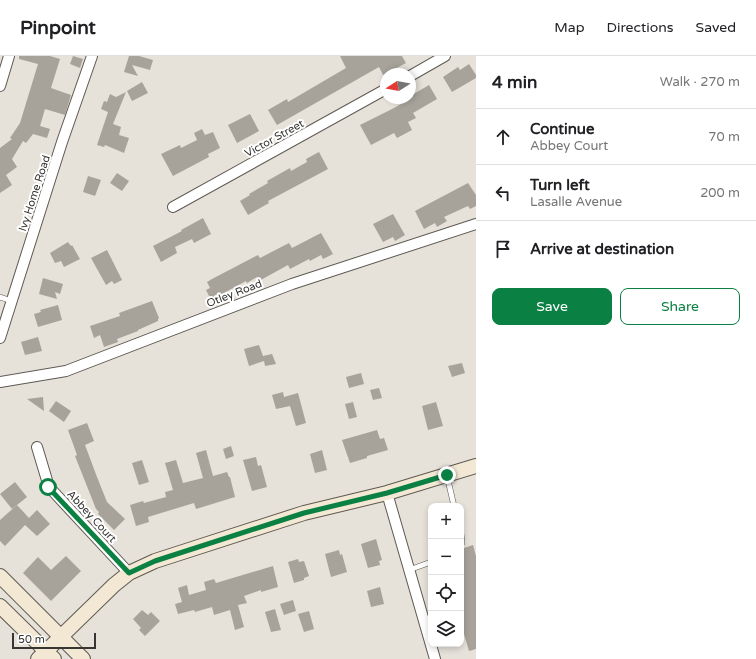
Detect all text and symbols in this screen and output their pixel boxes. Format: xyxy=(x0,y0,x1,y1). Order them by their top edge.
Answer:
text: Pinpoint xyxy=(20,17,96,39)
text: Map xyxy=(554,19,585,36)
text: Directions xyxy=(607,19,674,36)
text: Saved xyxy=(696,19,736,36)
north arrow xyxy=(380,68,416,104)
text: 4 min xyxy=(492,72,537,93)
text: Walk · 270 m xyxy=(660,74,740,90)
street label: Victor Street xyxy=(242,117,306,160)
text: Continue xyxy=(530,120,594,138)
icon: ahead xyxy=(492,126,514,148)
text: 70 m xyxy=(708,129,740,145)
text: Abbey Court xyxy=(530,138,608,154)
street label: Ivy Home Road xyxy=(16,153,53,233)
text: Turn left xyxy=(530,176,590,194)
icon: left xyxy=(492,182,514,204)
text: 200 m xyxy=(700,185,740,201)
text: Lasalle Avenue xyxy=(530,194,622,210)
icon: arrive xyxy=(492,238,514,260)
text: Arrive at destination xyxy=(530,240,674,258)
street label: Otley Road xyxy=(205,277,264,310)
button: Save xyxy=(492,288,612,325)
button: Share xyxy=(620,288,740,325)
route end xyxy=(438,466,456,484)
route start xyxy=(39,478,57,496)
street label: Abbey Court xyxy=(64,488,119,545)
map controls xyxy=(428,503,464,647)
button: + xyxy=(428,503,464,539)
button: − xyxy=(428,539,464,575)
button: locate xyxy=(428,575,464,611)
button: layers xyxy=(428,611,464,647)
scale bar xyxy=(12,631,96,650)
text: 50 m xyxy=(18,633,45,646)

